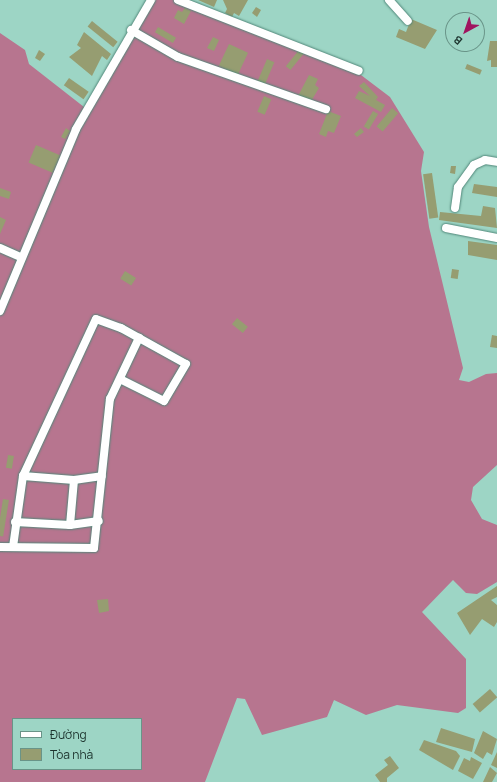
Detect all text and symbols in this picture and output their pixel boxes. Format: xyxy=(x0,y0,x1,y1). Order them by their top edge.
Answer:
north arrow xyxy=(445,12,485,52)
text: B xyxy=(450,33,465,49)
legend xyxy=(12,718,142,770)
text: Đường xyxy=(50,726,87,743)
text: Tòa nhà xyxy=(50,746,93,763)

